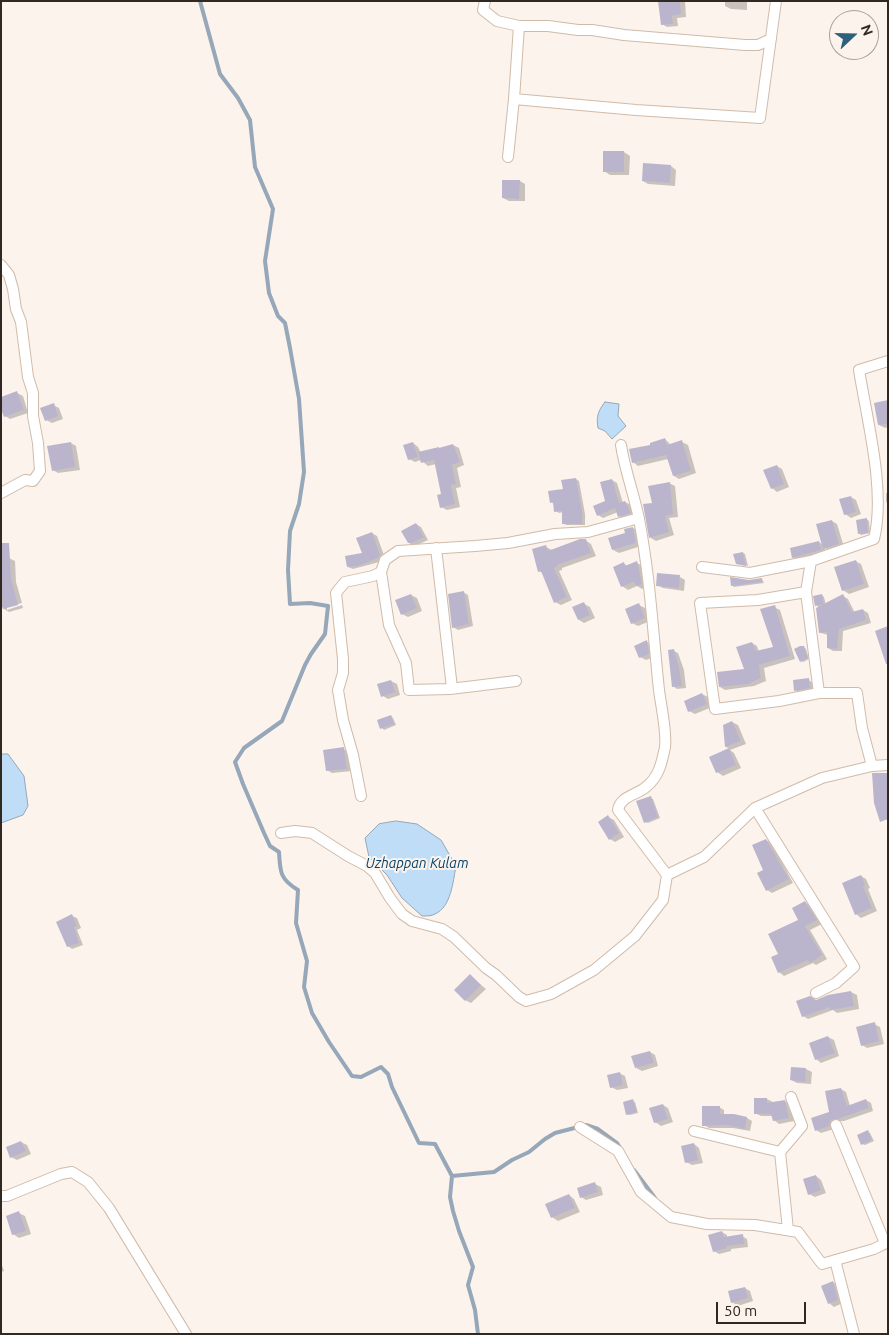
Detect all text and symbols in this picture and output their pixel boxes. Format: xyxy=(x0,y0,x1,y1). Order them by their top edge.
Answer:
north arrow xyxy=(829,10,879,60)
text: N xyxy=(858,22,876,38)
water label: Uzhappan Kulam xyxy=(365,855,469,871)
scale bar xyxy=(719,1292,809,1324)
text: 50 m xyxy=(724,1302,757,1319)

